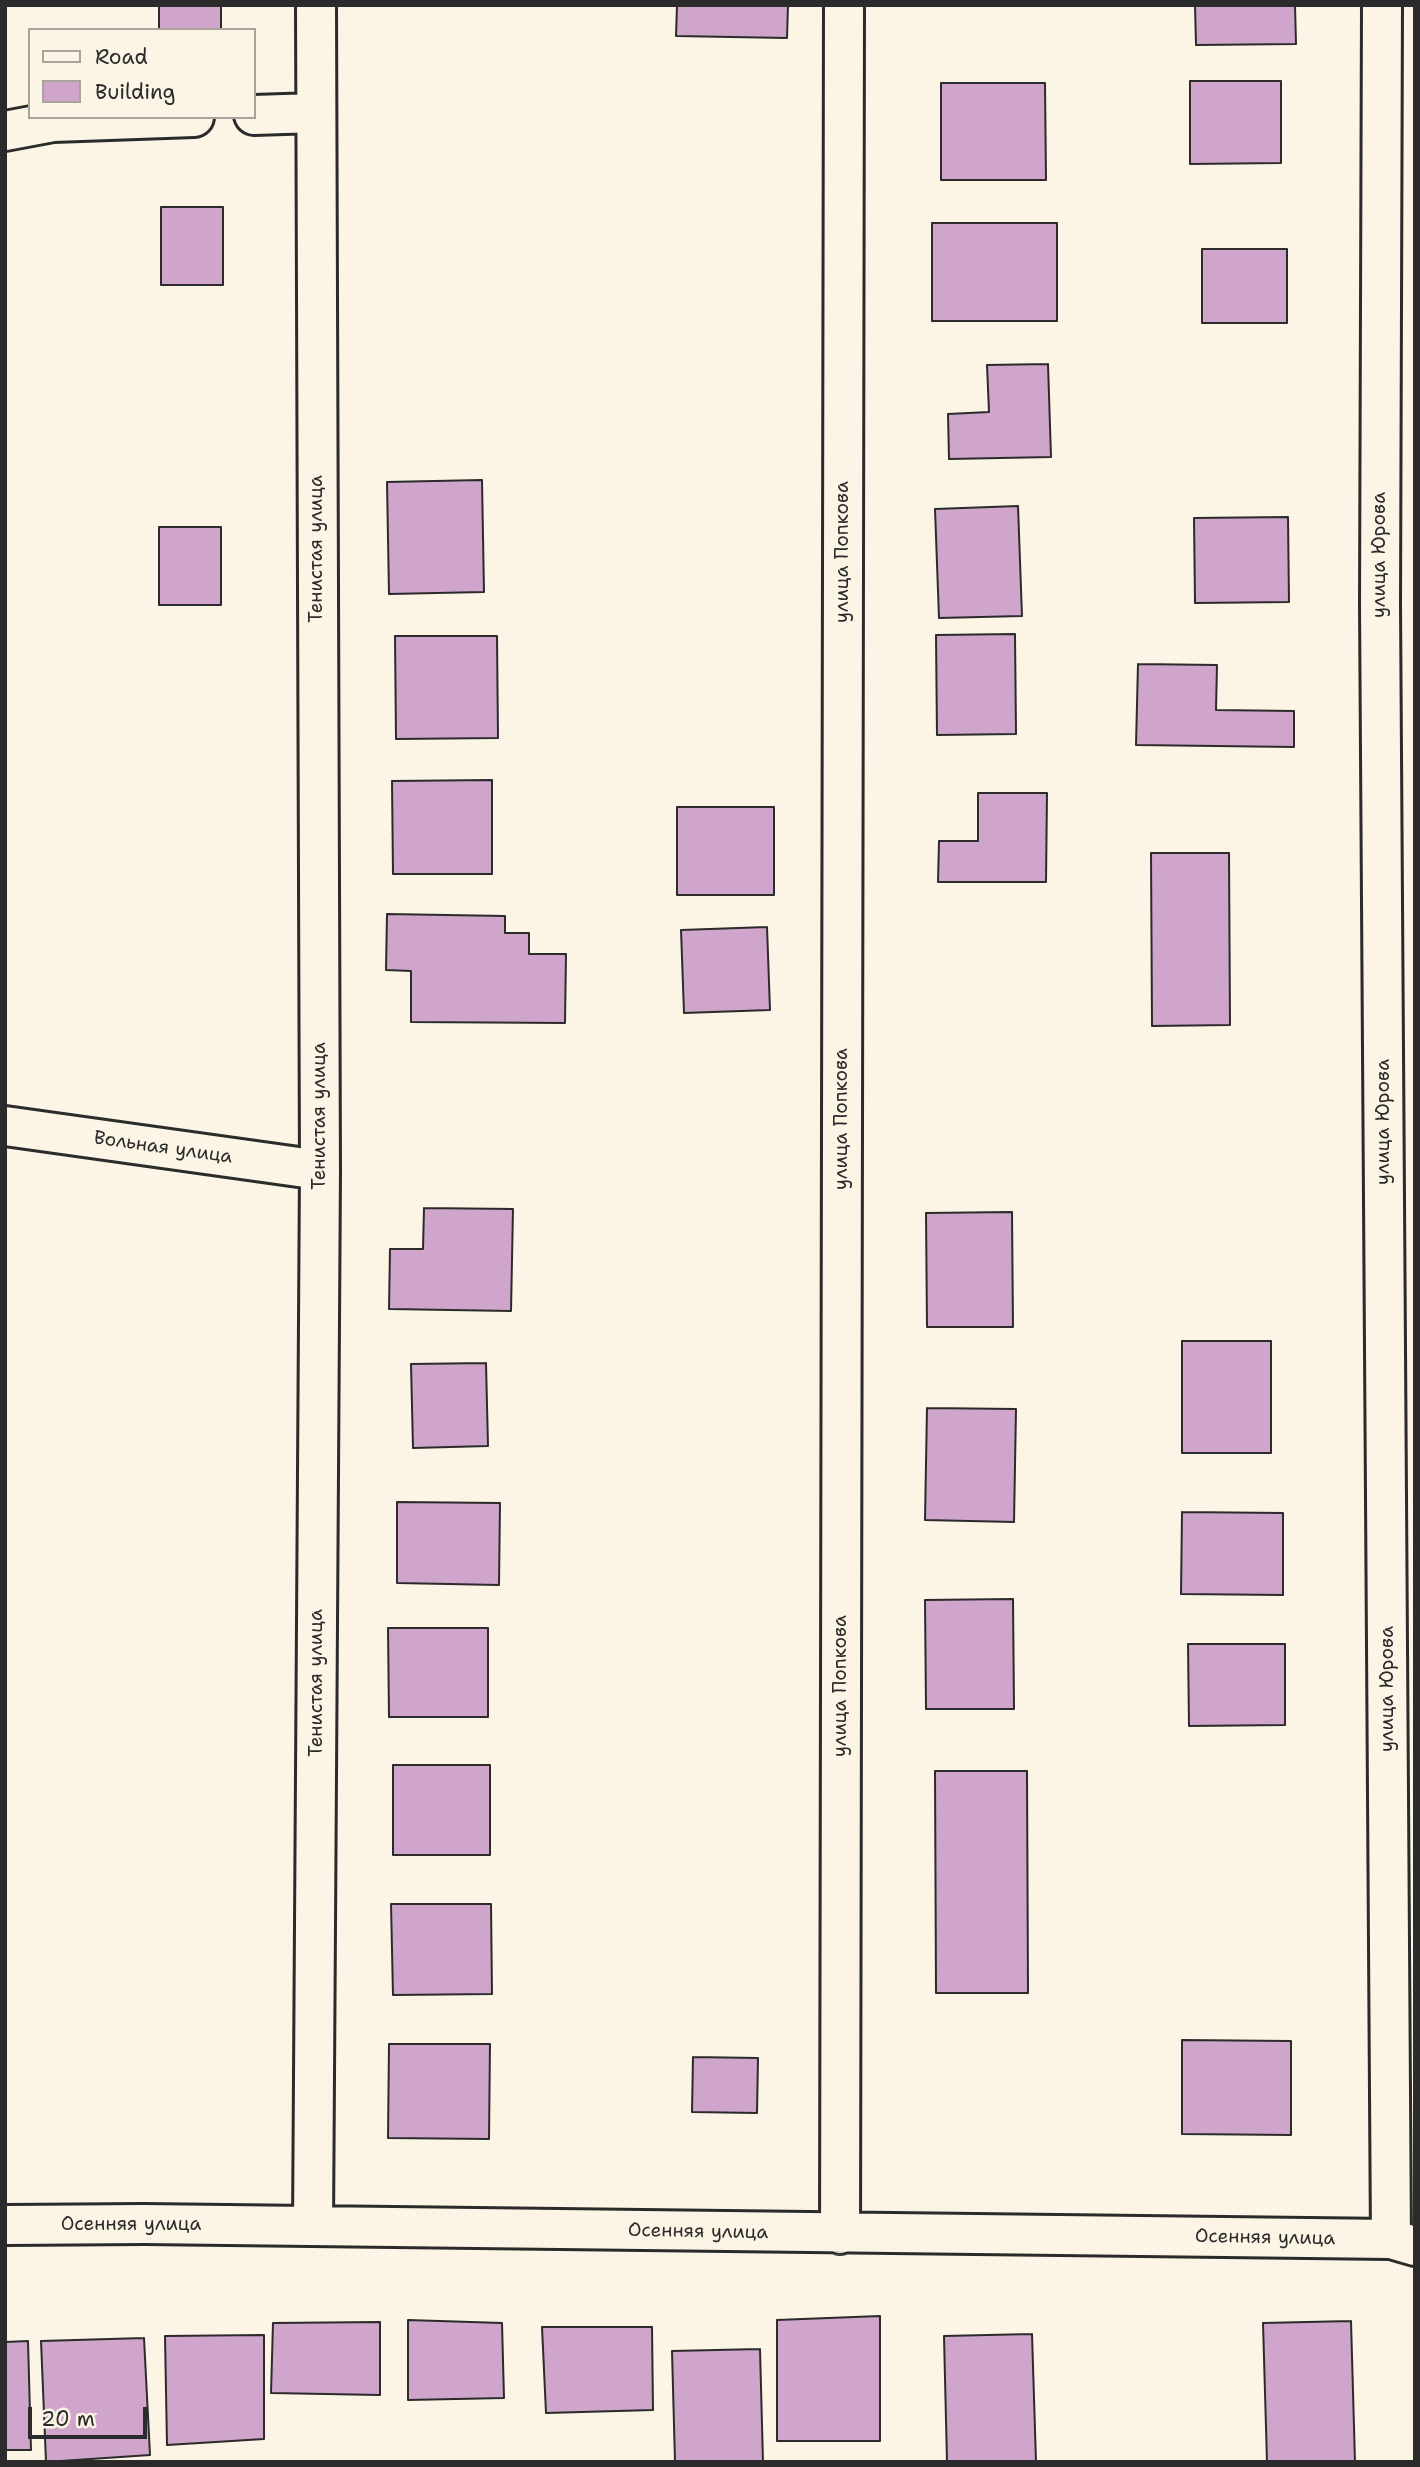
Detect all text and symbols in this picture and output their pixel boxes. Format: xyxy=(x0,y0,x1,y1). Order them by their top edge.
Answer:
legend xyxy=(28,28,256,119)
text: Road xyxy=(95,43,148,71)
text: Building xyxy=(95,78,175,106)
street label: Тенистая улица xyxy=(306,475,328,623)
street label: улица Попкова xyxy=(832,481,854,623)
street label: улица Юрова xyxy=(1369,492,1391,618)
street label: Тенистая улица xyxy=(309,1042,331,1190)
street label: улица Попкова xyxy=(831,1048,853,1190)
street label: улица Юрова xyxy=(1373,1059,1395,1185)
street label: Вольная улица xyxy=(92,1127,234,1169)
street label: Тенистая улица xyxy=(306,1609,328,1757)
street label: улица Попкова xyxy=(830,1615,852,1757)
street label: улица Юрова xyxy=(1377,1626,1399,1752)
street label: Осенняя улица xyxy=(61,2214,201,2236)
street label: Осенняя улица xyxy=(628,2219,768,2245)
street label: Осенняя улица xyxy=(1195,2225,1335,2251)
scale bar xyxy=(32,2394,150,2438)
text: 20 m xyxy=(41,2405,95,2433)

